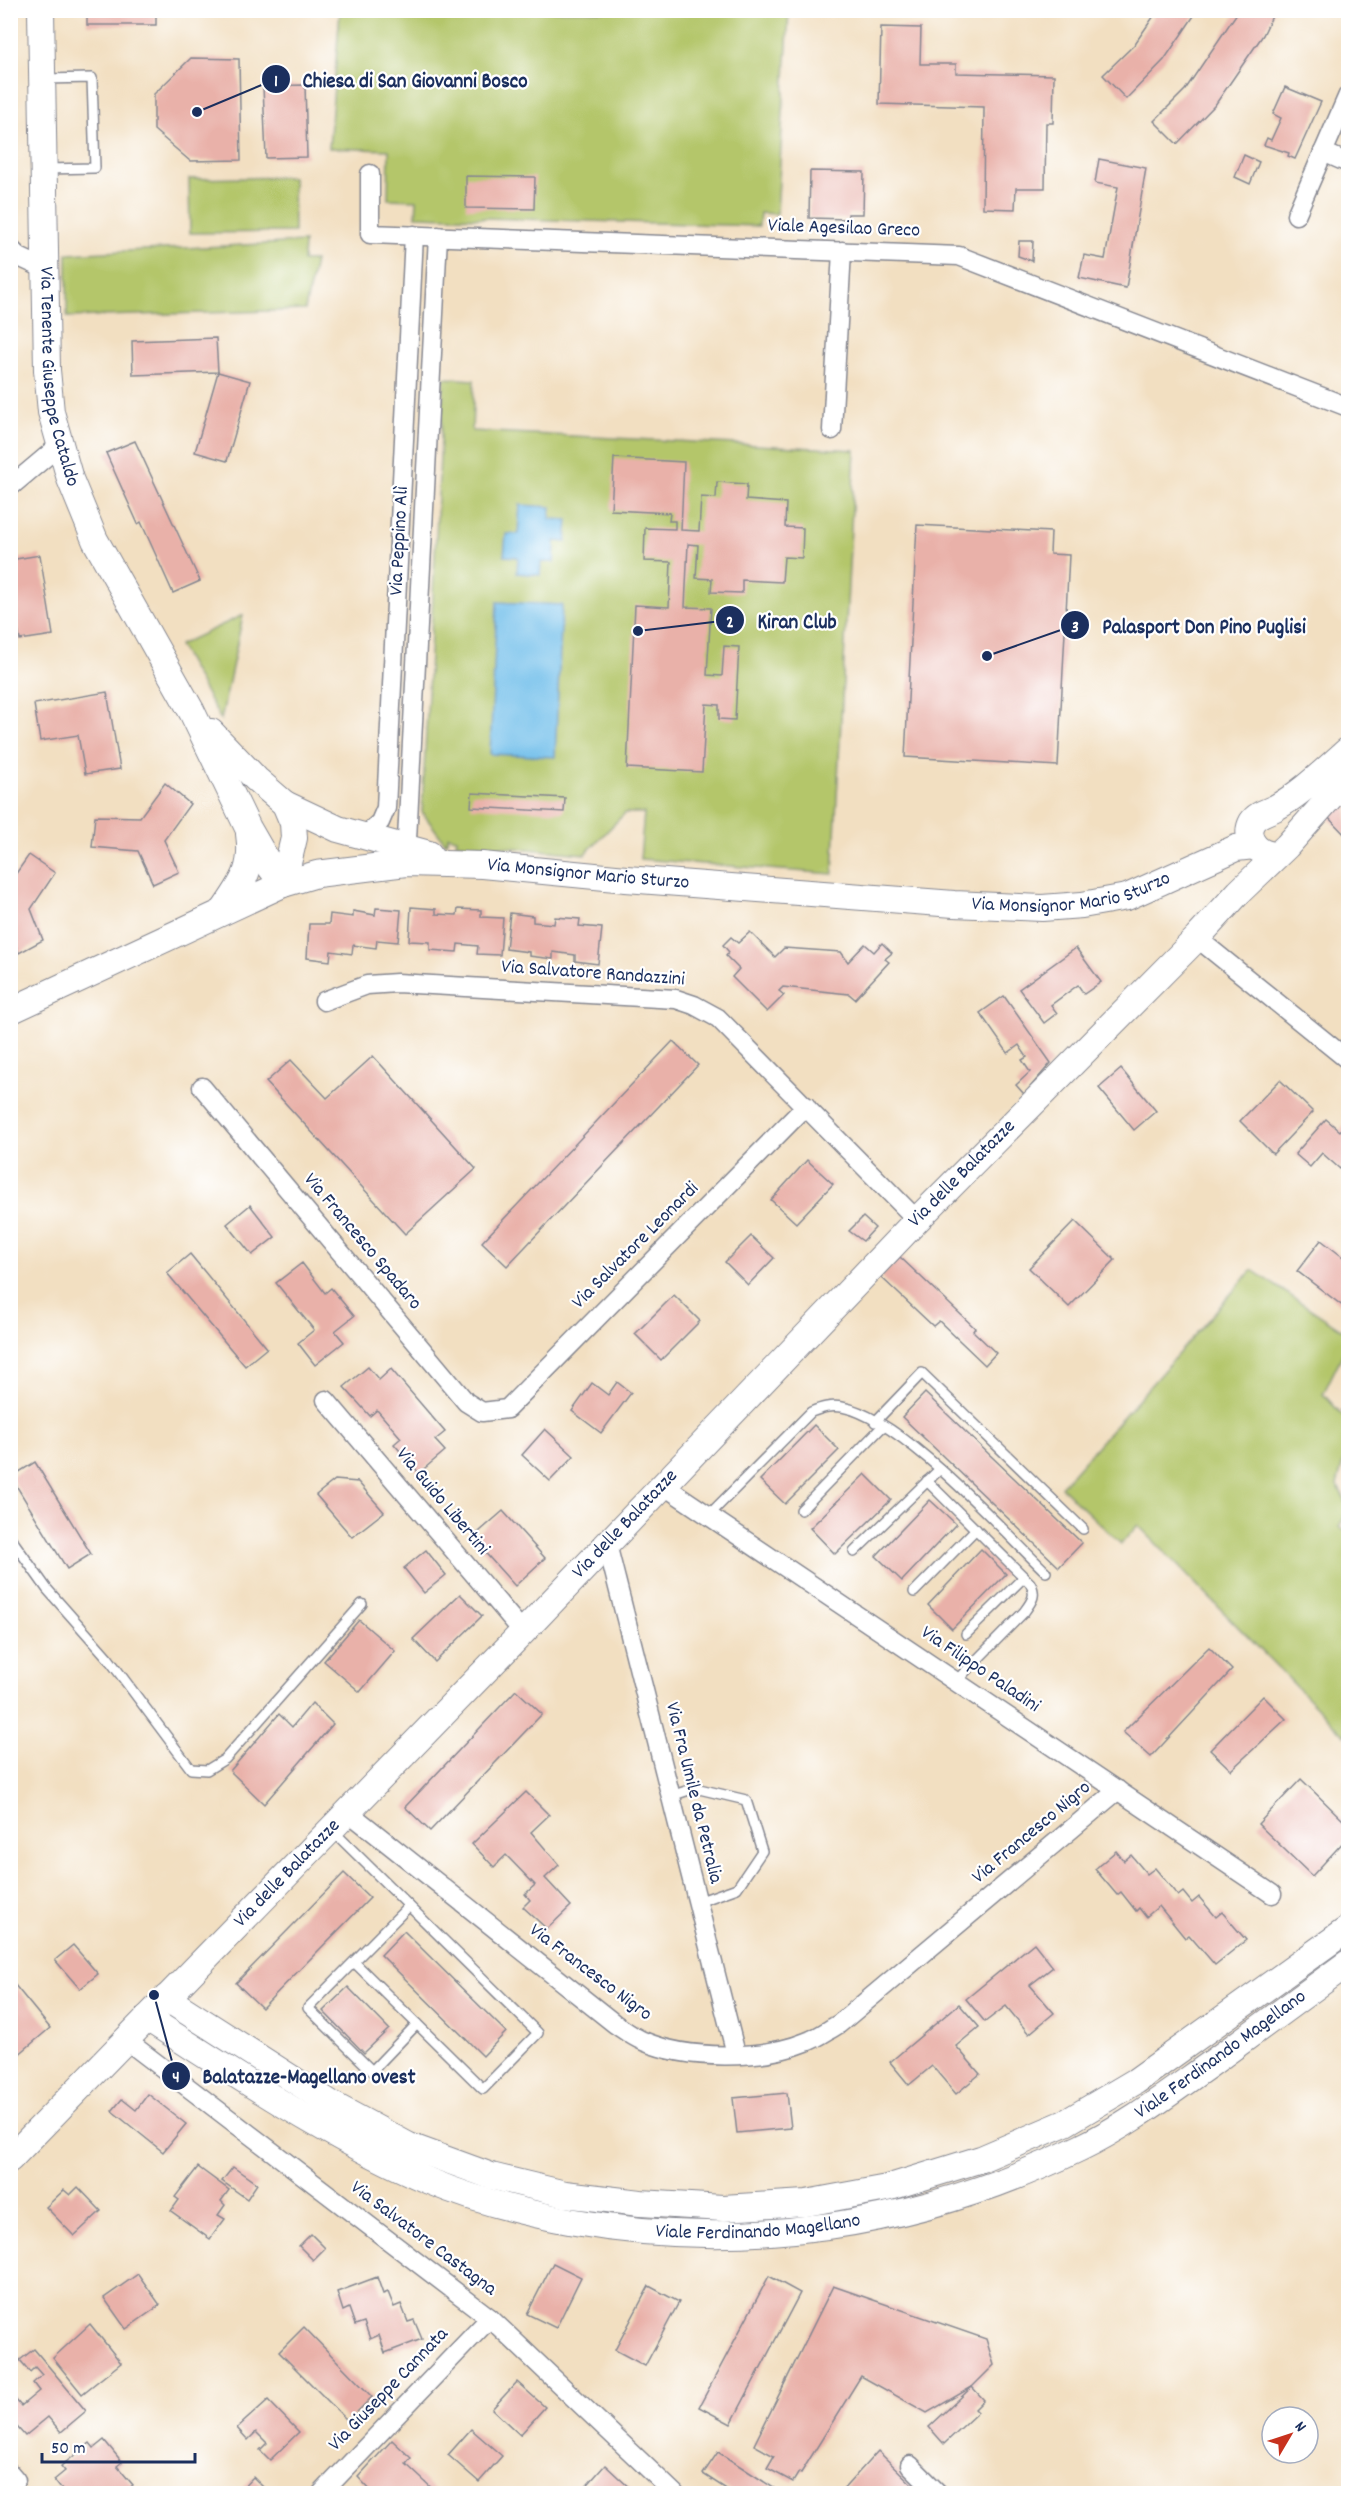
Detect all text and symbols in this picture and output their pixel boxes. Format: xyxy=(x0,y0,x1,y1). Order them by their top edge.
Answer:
callout: Chiesa di San Giovanni Bosco xyxy=(261,60,540,99)
text: Chiesa di San Giovanni Bosco xyxy=(302,68,528,98)
text: 1 xyxy=(274,70,278,95)
street label: Viale Agesilao Greco xyxy=(767,212,921,246)
street label: Via Tenente Giuseppe Cataldo xyxy=(31,266,86,491)
street label: Via Peppino Alì xyxy=(383,485,417,596)
callout: Kiran Club xyxy=(715,601,849,640)
callout: Palasport Don Pino Puglisi xyxy=(1060,606,1318,645)
text: Kiran Club xyxy=(757,609,837,639)
text: 2 xyxy=(726,611,734,636)
text: Palasport Don Pino Puglisi xyxy=(1102,614,1306,644)
text: 3 xyxy=(1071,616,1079,641)
street label: Via Monsignor Mario Sturzo xyxy=(486,852,690,898)
street label: Via Monsignor Mario Sturzo xyxy=(971,865,1175,922)
street label: Via Salvatore Randazzini xyxy=(500,954,686,994)
street label: Via delle Balatazze xyxy=(902,1114,1023,1234)
street label: Via Francesco Spadaro xyxy=(296,1167,428,1317)
street label: Via Salvatore Leonardi xyxy=(566,1176,706,1316)
street label: Via Guido Libertini xyxy=(388,1442,496,1562)
street label: Via delle Balatazze xyxy=(566,1463,685,1586)
street label: Via Filippo Paladini xyxy=(915,1620,1046,1721)
street label: Via Fra Umile da Petralia xyxy=(657,1699,729,1887)
street label: Via Francesco Nigro xyxy=(966,1775,1098,1891)
street label: Via delle Balatazze xyxy=(228,1813,347,1935)
street label: Via Francesco Nigro xyxy=(523,1917,657,2029)
street label: Viale Ferdinando Magellano xyxy=(1130,1984,1313,2127)
callout: Balatazze-Magellano ovest xyxy=(161,2056,428,2095)
text: Balatazze-Magellano ovest xyxy=(203,2064,416,2094)
text: 4 xyxy=(172,2066,180,2091)
street label: Via Salvatore Castagna xyxy=(344,2175,503,2304)
street label: Viale Ferdinando Magellano xyxy=(655,2207,863,2248)
street label: Via Giuseppe Cannata xyxy=(322,2321,456,2458)
north arrow xyxy=(1260,2405,1320,2465)
text: N xyxy=(1288,2417,1311,2438)
scale bar xyxy=(42,2426,195,2464)
text: 50 m xyxy=(51,2437,86,2462)

